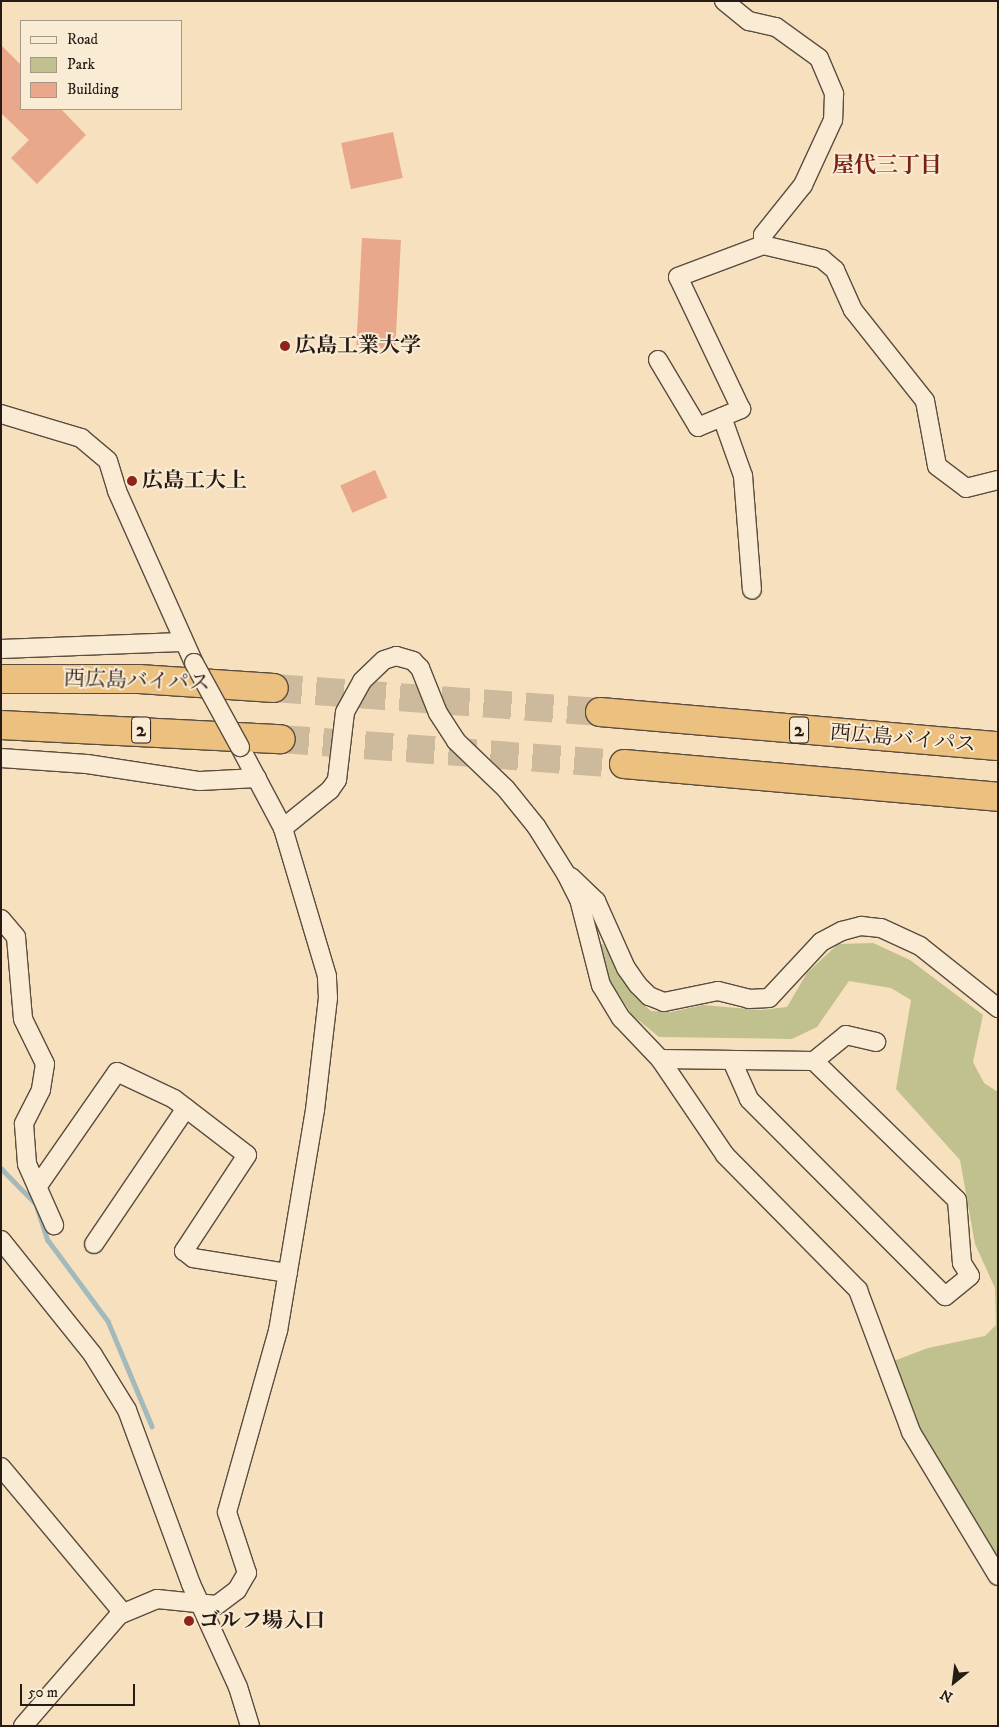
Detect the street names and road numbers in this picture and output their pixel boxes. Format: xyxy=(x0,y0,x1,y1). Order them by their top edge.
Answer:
street label: 西広島バイパス xyxy=(63,666,211,696)
road number: 2 xyxy=(131,712,151,748)
road number: 2 xyxy=(789,712,809,748)
street label: 西広島バイパス xyxy=(829,720,977,758)

